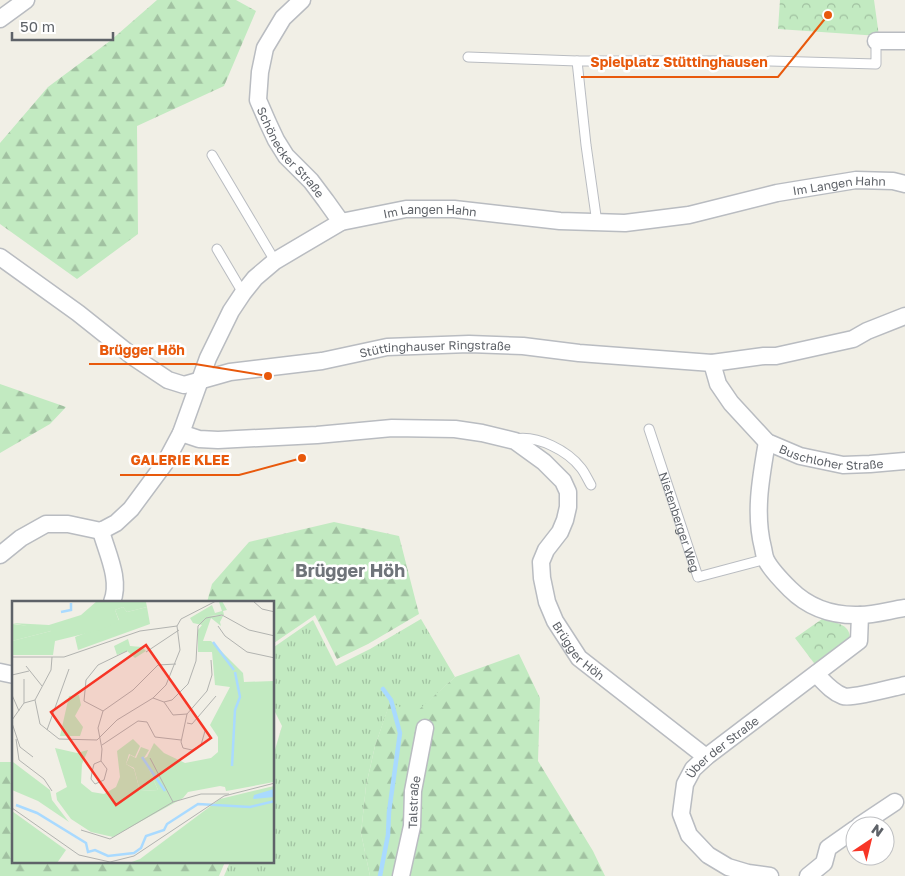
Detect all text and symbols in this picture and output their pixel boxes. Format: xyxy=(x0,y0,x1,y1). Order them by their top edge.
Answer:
scale bar xyxy=(12,10,114,42)
text: 50 m xyxy=(20,17,55,35)
callout: Spielplatz Stüttinghausen xyxy=(581,48,778,77)
text: Spielplatz Stüttinghausen xyxy=(590,53,768,70)
street label: Schönecker Straße xyxy=(254,104,328,200)
street label: Im Langen Hahn xyxy=(791,172,886,198)
street label: Im Langen Hahn xyxy=(382,201,478,221)
callout: Brügger Höh xyxy=(89,335,195,364)
street label: Stüttinghauser Ringstraße xyxy=(358,336,511,360)
text: Brügger Höh xyxy=(99,341,185,358)
street label: Buschloher Straße xyxy=(777,441,884,473)
callout: GALERIE KLEE xyxy=(120,446,239,475)
text: GALERIE KLEE xyxy=(131,451,230,468)
street label: Nietenberger Weg xyxy=(656,470,703,574)
district label: Brügger Höh xyxy=(295,559,405,581)
inset map xyxy=(12,601,275,864)
street label: Brügger Höh xyxy=(550,618,608,683)
street label: Über der Straße xyxy=(682,712,761,780)
street label: Talstraße xyxy=(404,774,423,829)
north arrow xyxy=(845,816,895,866)
text: N xyxy=(869,820,887,840)

